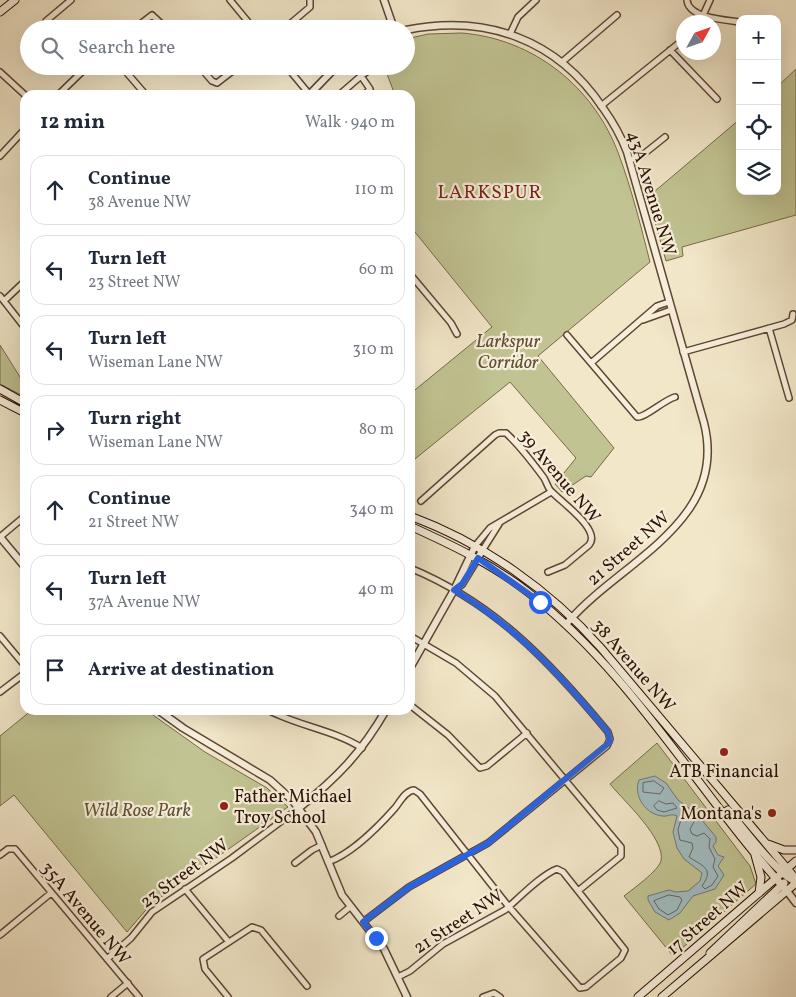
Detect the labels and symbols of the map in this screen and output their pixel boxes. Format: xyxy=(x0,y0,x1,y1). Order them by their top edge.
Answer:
north arrow xyxy=(676,15,721,60)
street label: 43A Avenue NW xyxy=(620,128,681,259)
district label: LARKSPUR xyxy=(437,180,543,206)
park label: Larkspur Corridor xyxy=(476,330,540,376)
street label: 39 Avenue NW xyxy=(512,425,606,529)
street label: 21 Street NW xyxy=(582,506,676,592)
route start xyxy=(529,591,552,614)
street label: 38 Avenue NW xyxy=(585,614,680,718)
marker: ATB Financial xyxy=(718,746,730,758)
place label: ATB Financial xyxy=(669,760,779,785)
place label: Father Michael Troy School xyxy=(234,785,352,831)
park label: Wild Rose Park xyxy=(83,799,191,824)
marker: Father Michael Troy School xyxy=(218,800,230,812)
place label: Montana's xyxy=(680,802,762,827)
marker: Montana's xyxy=(766,807,778,819)
street label: 23 Street NW xyxy=(135,833,234,915)
street label: 35A Avenue NW xyxy=(34,857,136,971)
street label: 17 Street NW xyxy=(661,876,754,962)
street label: 21 Street NW xyxy=(409,884,509,961)
route end xyxy=(365,927,388,950)

